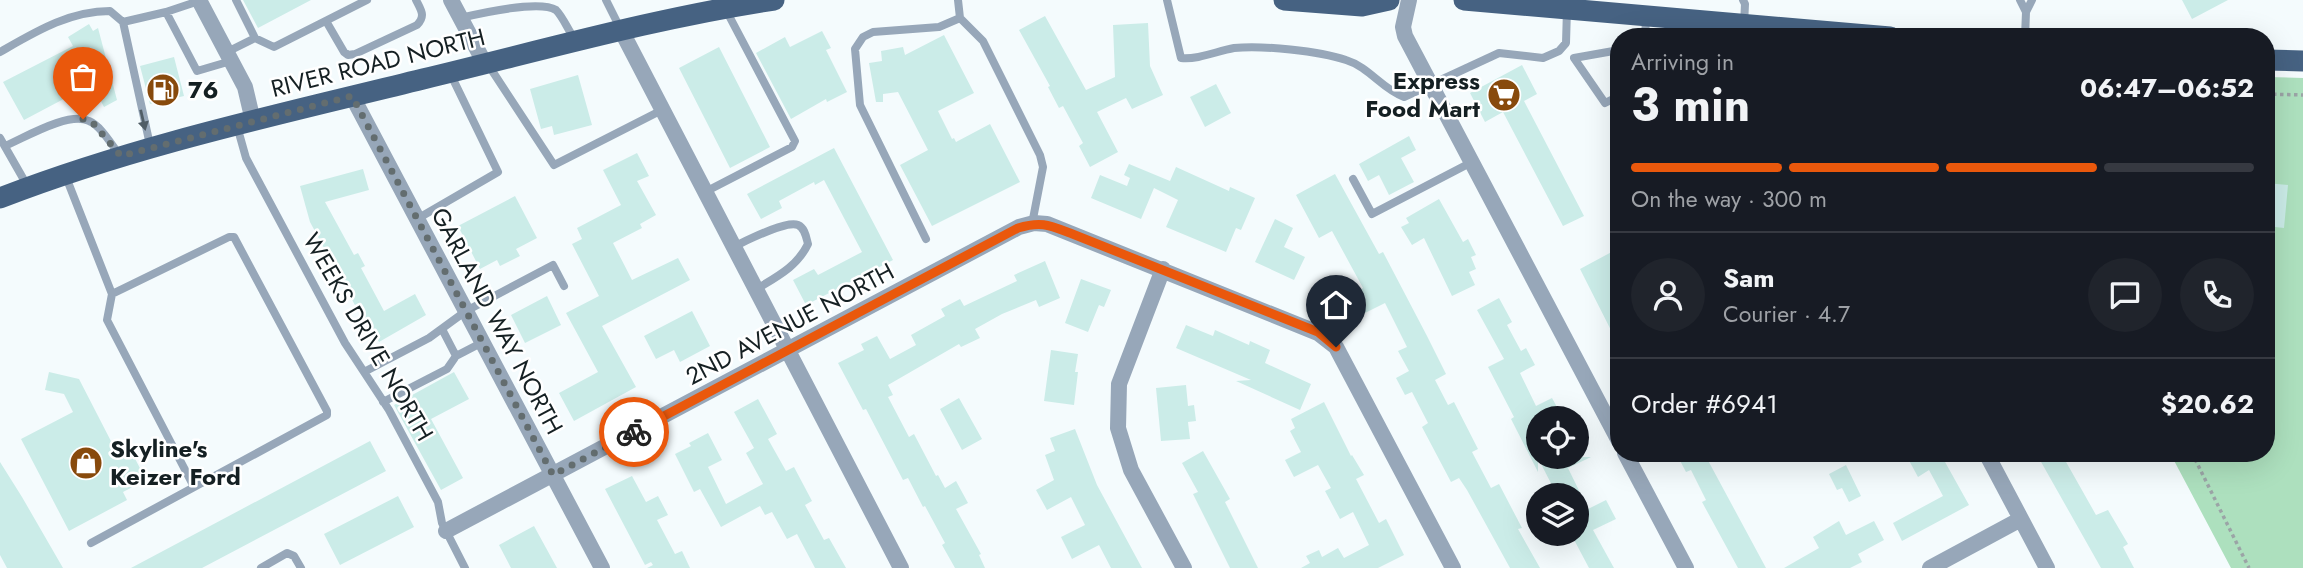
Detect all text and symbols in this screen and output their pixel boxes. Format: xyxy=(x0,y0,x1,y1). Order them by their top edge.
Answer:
street label: RIVER ROAD NORTH xyxy=(267,19,489,106)
text: Arriving in xyxy=(1631,45,1734,79)
pin xyxy=(53,47,113,119)
icon: bag xyxy=(64,58,102,96)
place label: Express Food Mart xyxy=(1365,63,1480,126)
text: 06:47–06:52 xyxy=(2080,69,2254,107)
fuel station icon: 76 xyxy=(144,71,182,109)
place label: 76 xyxy=(188,72,219,107)
text: 3 min xyxy=(1631,72,1750,138)
supermarket icon: Express Food Mart xyxy=(1485,76,1523,114)
one-way arrow xyxy=(138,109,149,131)
text: On the way · 300 m xyxy=(1631,182,1827,216)
street label: GARLAND WAY NORTH xyxy=(423,201,572,440)
street label: WEEKS DRIVE NORTH xyxy=(294,226,442,447)
street label: 2ND AVENUE NORTH xyxy=(679,254,900,393)
button: person xyxy=(1631,258,1705,332)
button: chat xyxy=(2088,258,2162,332)
button: phone xyxy=(2180,258,2254,332)
text: Sam xyxy=(1723,259,1775,297)
pin xyxy=(1306,275,1366,347)
icon: home xyxy=(1317,286,1355,324)
text: Courier · 4.7 xyxy=(1723,297,1850,331)
text: Order #6941 xyxy=(1631,385,1778,423)
text: $20.62 xyxy=(2161,385,2254,423)
courier xyxy=(599,397,669,467)
map controls xyxy=(1526,406,1589,546)
button: locate xyxy=(1526,406,1589,469)
icon: bike xyxy=(615,413,653,451)
place label: Skyline's Keizer Ford xyxy=(110,431,241,494)
shop icon: Skyline's Keizer Ford xyxy=(67,444,105,482)
button: layers xyxy=(1526,483,1589,546)

